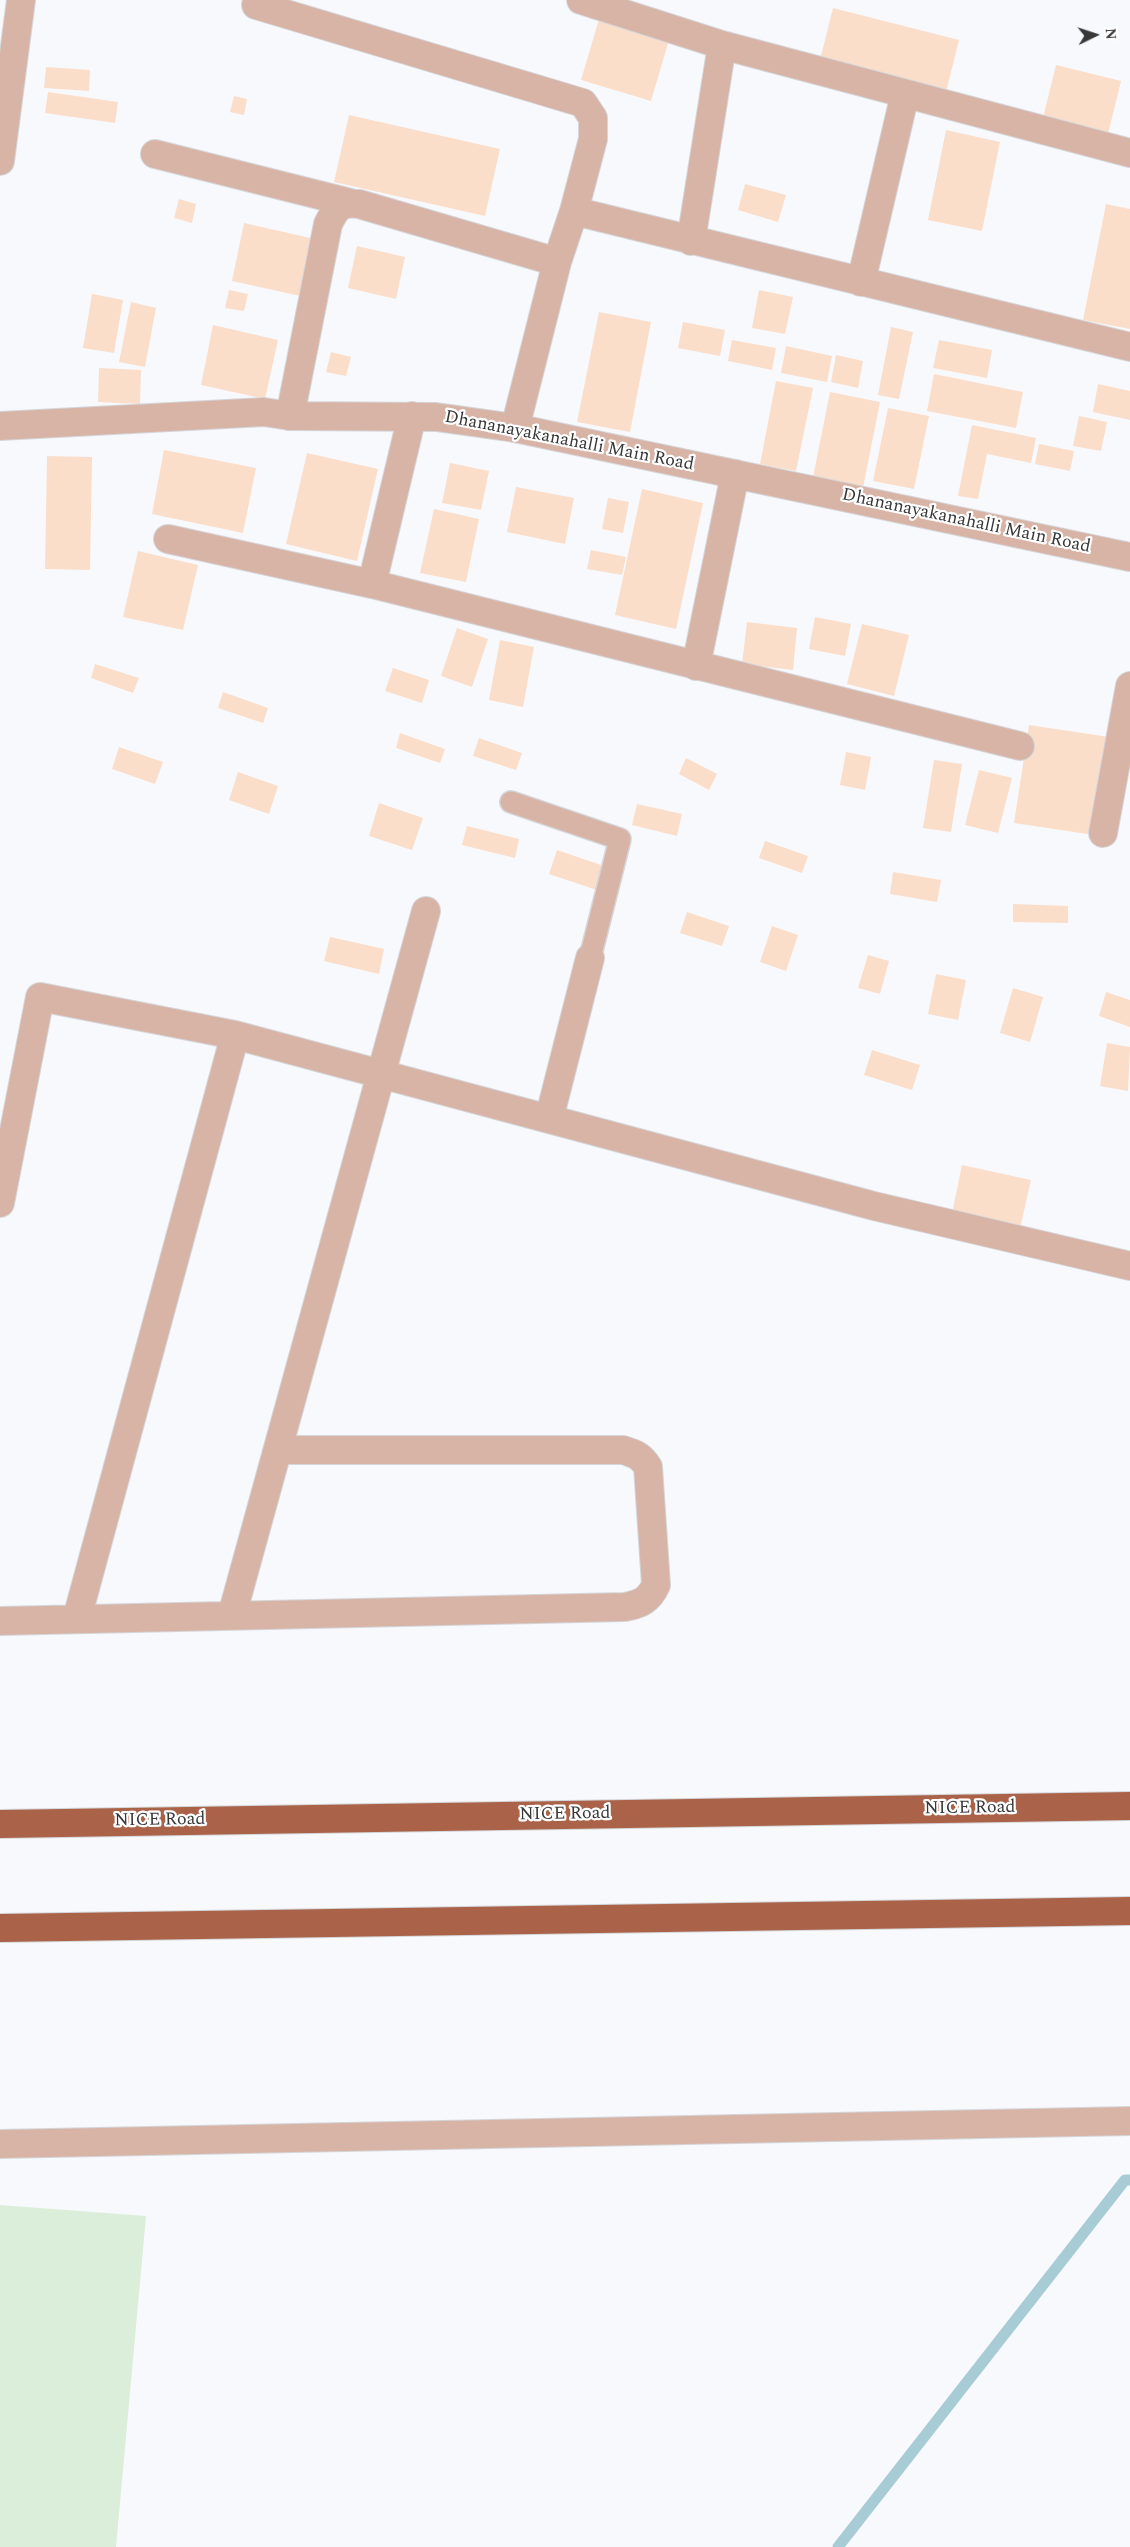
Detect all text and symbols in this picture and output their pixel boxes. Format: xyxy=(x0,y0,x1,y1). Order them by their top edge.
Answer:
north arrow xyxy=(1070,10,1120,60)
text: N xyxy=(1100,27,1121,40)
street label: Dhananayakanahalli Main Road xyxy=(443,407,695,477)
street label: Dhananayakanahalli Main Road xyxy=(840,485,1092,559)
street label: NICE Road xyxy=(924,1797,1016,1821)
street label: NICE Road xyxy=(519,1803,611,1827)
street label: NICE Road xyxy=(114,1809,206,1833)

